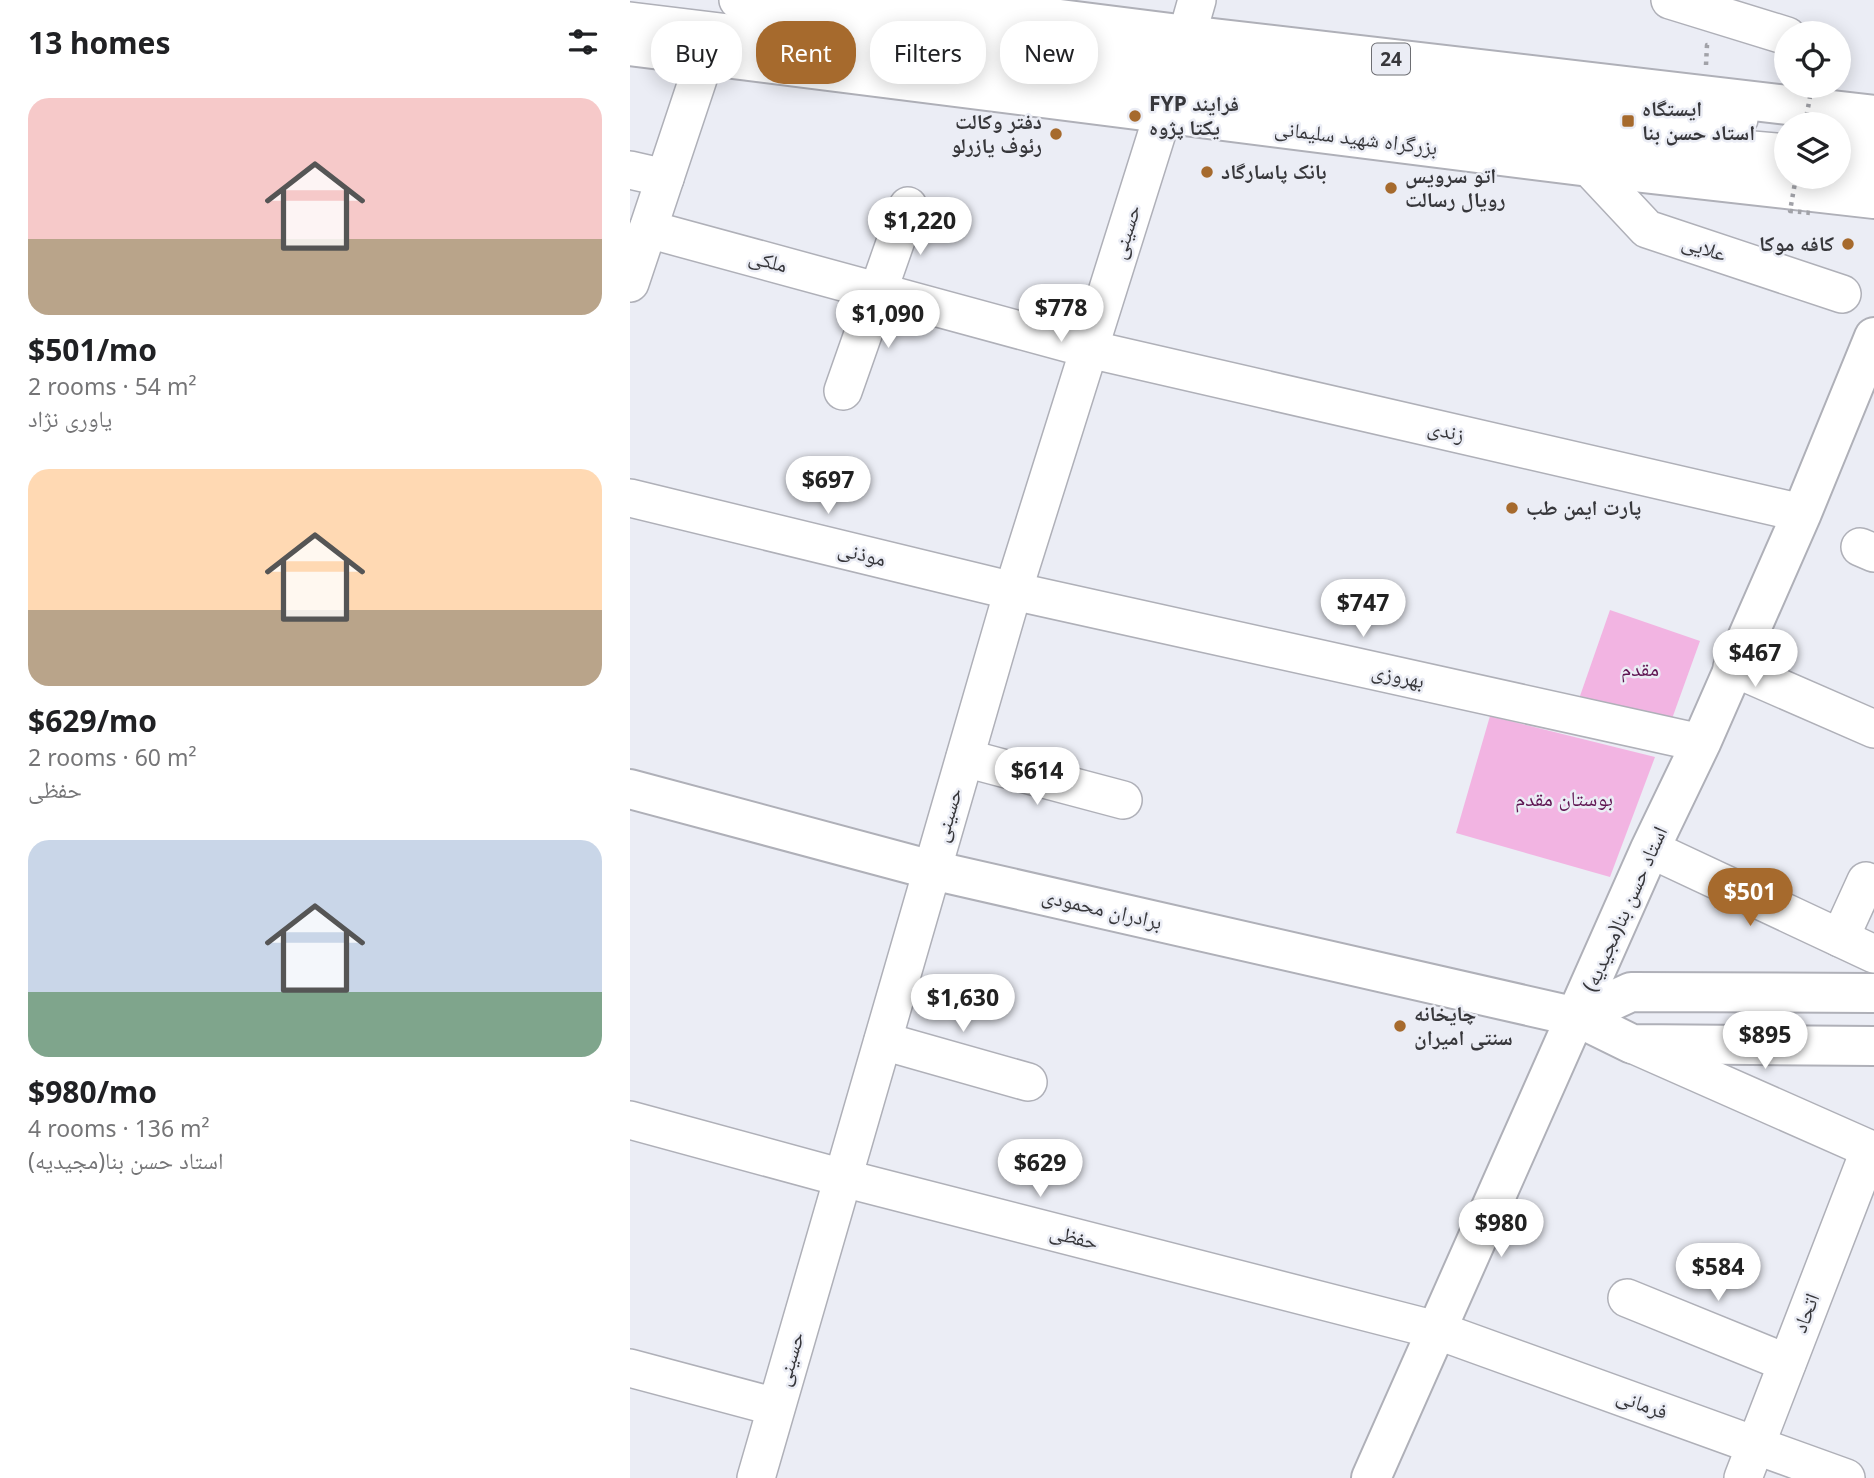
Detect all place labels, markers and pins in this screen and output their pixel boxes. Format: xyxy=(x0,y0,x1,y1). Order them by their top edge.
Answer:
place label: FYP فرایند یکتا پژوه xyxy=(1149,89,1239,141)
place label: ایستگاه استاد حسن بنا xyxy=(1642,94,1755,146)
place label: دفتر وکالت رئوف یازرلو xyxy=(951,107,1042,159)
marker: FYP فرایند یکتا پژوه xyxy=(1127,108,1143,124)
marker: ایستگاه استاد حسن بنا xyxy=(1620,113,1636,129)
marker: دفتر وکالت رئوف یازرلو xyxy=(1048,126,1064,142)
place label: بانک پاسارگاد xyxy=(1221,157,1327,185)
place label: اتو سرویس رویال رسالت xyxy=(1405,161,1505,213)
marker: بانک پاسارگاد xyxy=(1199,164,1215,180)
marker: اتو سرویس رویال رسالت xyxy=(1383,180,1399,196)
pin: $1,220 xyxy=(863,198,977,257)
place label: کافه موکا xyxy=(1759,229,1834,257)
marker: کافه موکا xyxy=(1840,236,1856,252)
pin: $778 xyxy=(1020,284,1102,344)
pin: $1,090 xyxy=(831,290,945,350)
pin: $697 xyxy=(787,456,869,516)
place label: پارت ایمن طب xyxy=(1526,493,1641,521)
marker: پارت ایمن طب xyxy=(1504,500,1520,516)
pin: $747 xyxy=(1322,580,1404,639)
pin: $467 xyxy=(1714,630,1796,689)
pin: $614 xyxy=(996,748,1078,807)
pin: $501 xyxy=(1709,869,1791,928)
pin: $1,630 xyxy=(906,974,1020,1034)
place label: چایخانه سنتی امیران xyxy=(1414,999,1513,1051)
pin: $895 xyxy=(1724,1012,1806,1071)
marker: چایخانه سنتی امیران xyxy=(1392,1018,1408,1034)
pin: $629 xyxy=(999,1140,1081,1199)
pin: $980 xyxy=(1460,1200,1542,1259)
pin: $584 xyxy=(1677,1244,1759,1303)

